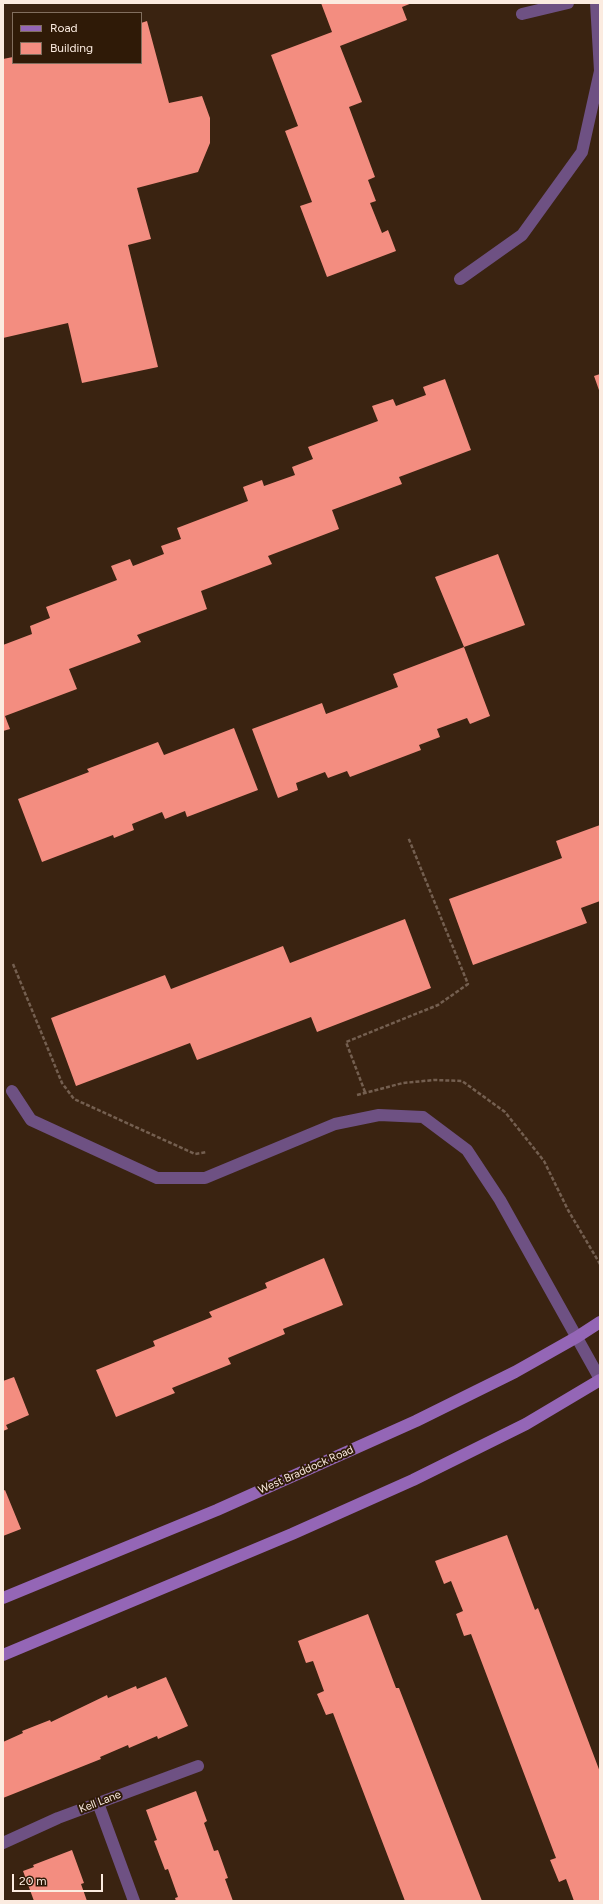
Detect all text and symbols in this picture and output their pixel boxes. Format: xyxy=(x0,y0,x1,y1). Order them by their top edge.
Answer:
legend xyxy=(12,12,142,64)
text: Road xyxy=(50,21,78,35)
text: Building xyxy=(50,41,93,55)
street label: West Braddock Road xyxy=(256,1443,356,1497)
street label: Kell Lane xyxy=(77,1788,123,1816)
scale bar xyxy=(14,1866,105,1892)
text: 20 m xyxy=(19,1874,47,1888)

